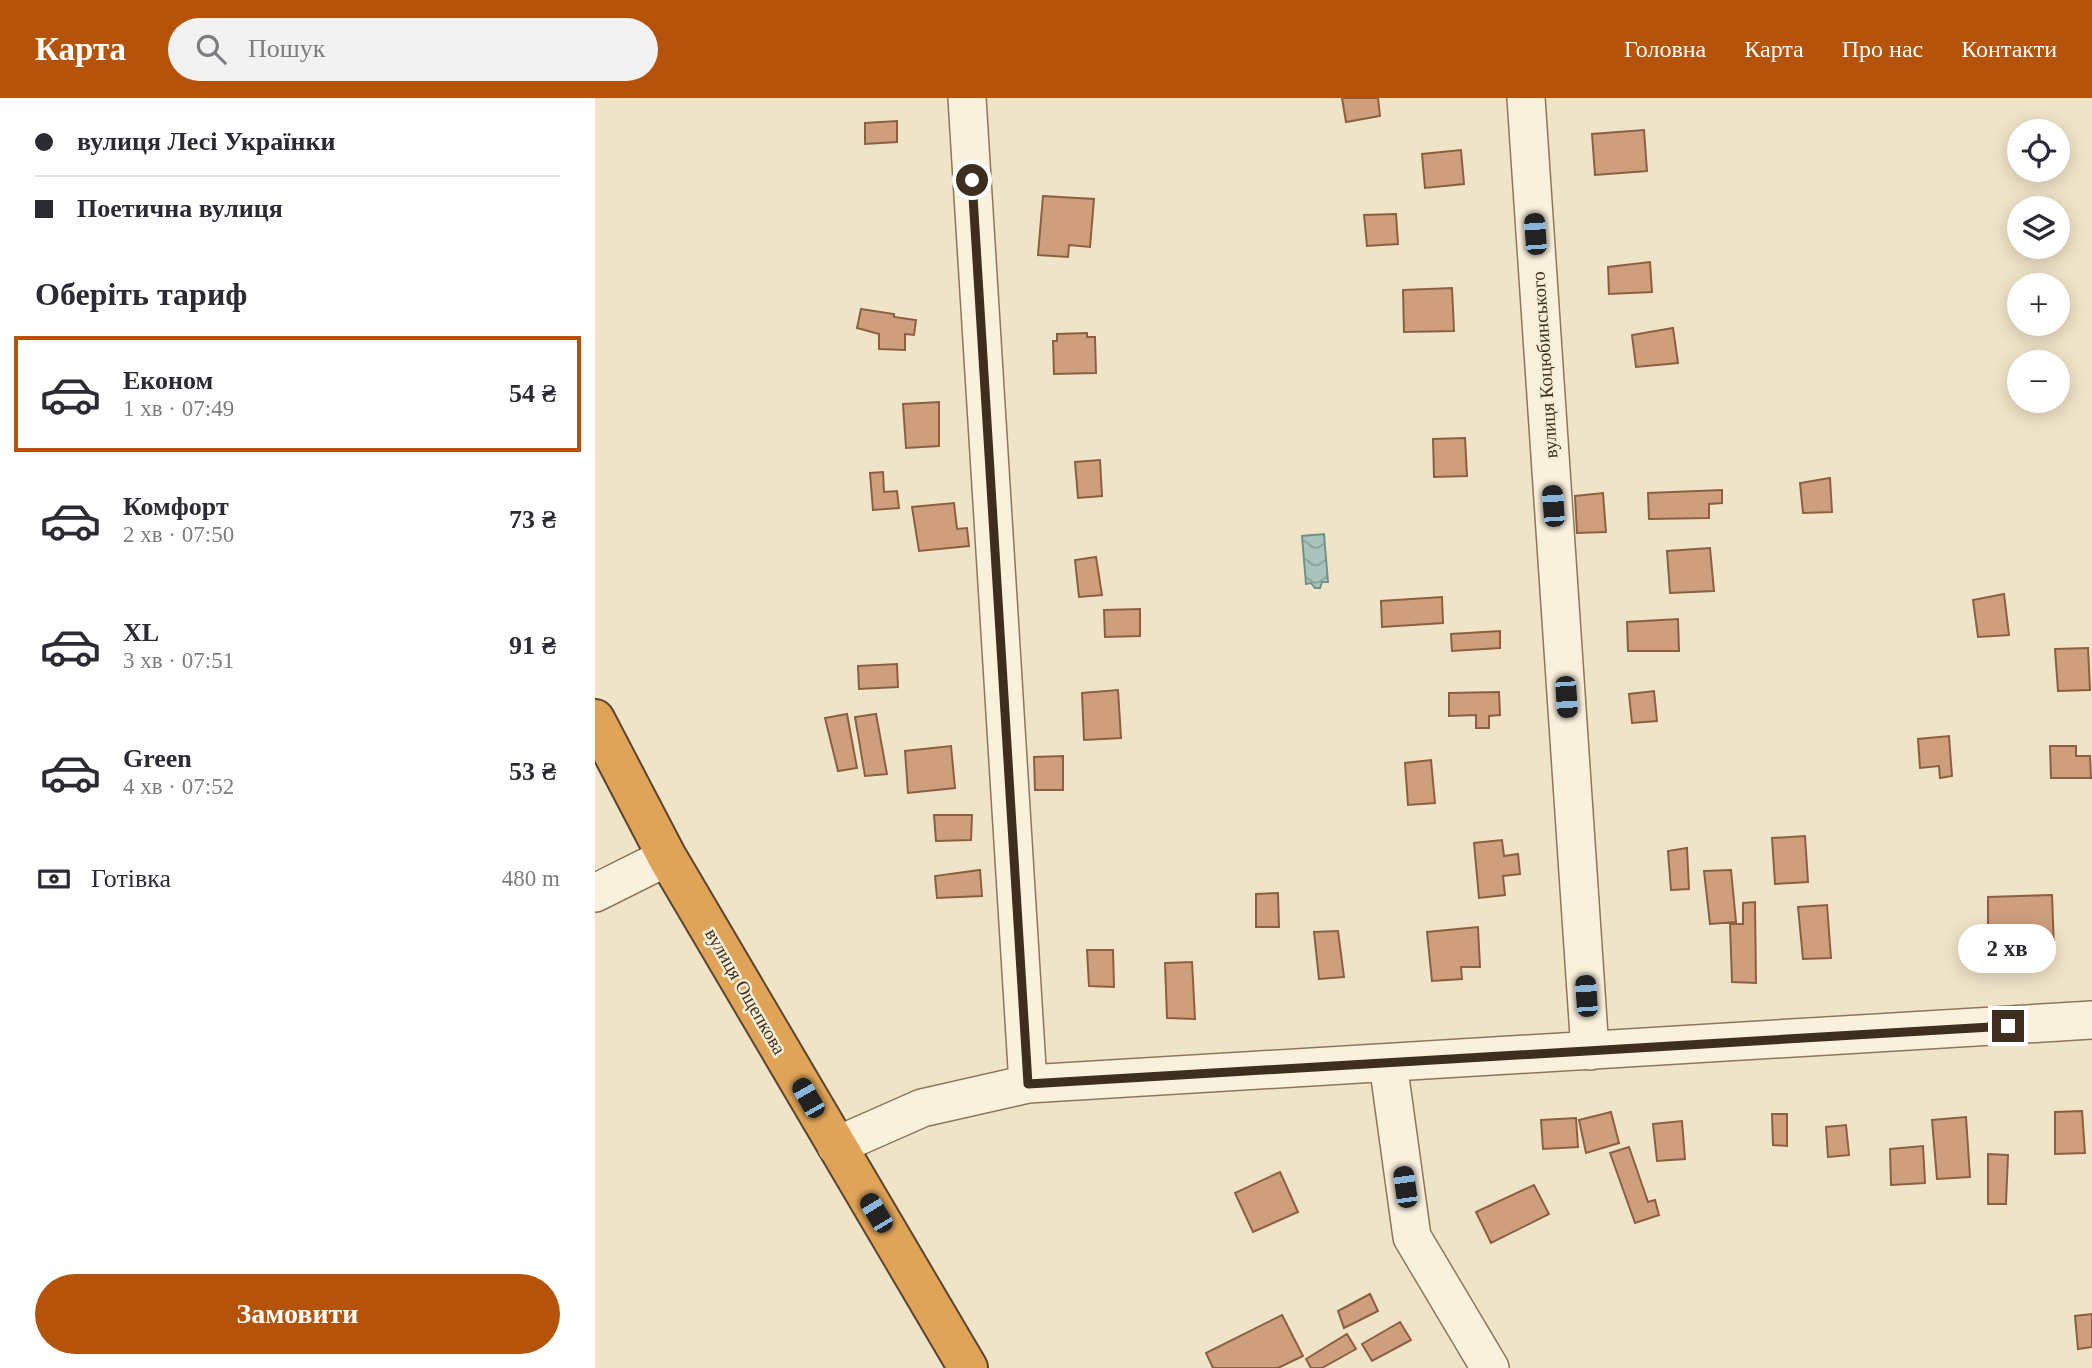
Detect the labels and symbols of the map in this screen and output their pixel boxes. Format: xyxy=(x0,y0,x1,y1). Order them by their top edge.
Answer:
route start xyxy=(956,164,988,196)
car xyxy=(1524,212,1547,256)
street label: вулиця Коцюбинського xyxy=(1527,271,1562,459)
car xyxy=(1542,484,1565,528)
car xyxy=(1555,675,1578,719)
street label: вулиця Ощепкова xyxy=(701,924,790,1059)
callout: 2 хв xyxy=(1959,925,2057,974)
car xyxy=(1575,974,1598,1018)
route end xyxy=(1992,1010,2024,1042)
car xyxy=(789,1075,828,1121)
car xyxy=(1392,1165,1419,1209)
car xyxy=(857,1190,896,1236)

